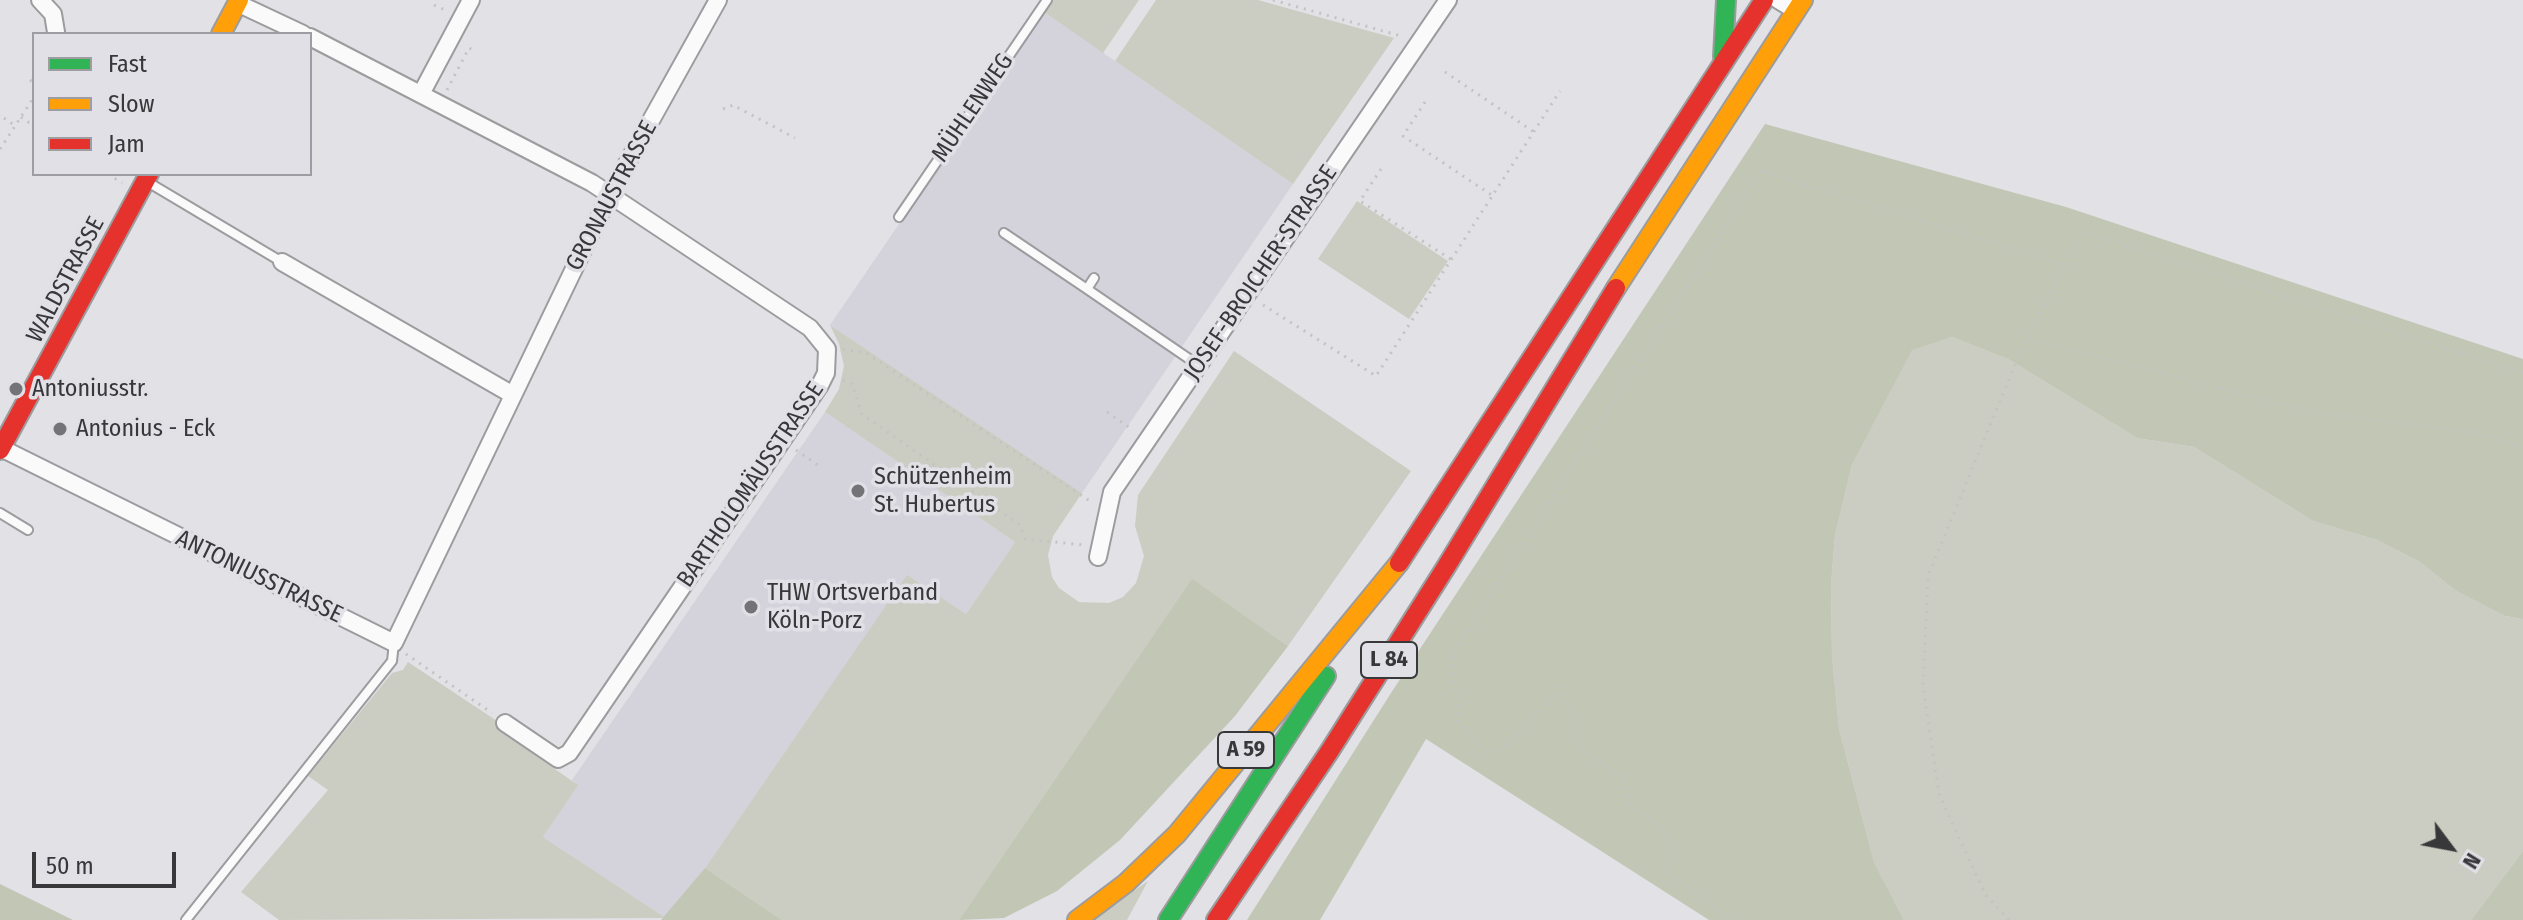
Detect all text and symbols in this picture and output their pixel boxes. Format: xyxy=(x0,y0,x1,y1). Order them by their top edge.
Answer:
legend xyxy=(32,32,312,176)
street label: MÜHLENWEG xyxy=(926,48,1020,168)
text: Fast xyxy=(108,50,147,78)
text: Slow xyxy=(108,90,154,118)
street label: GRONAUSTRASSE xyxy=(560,116,664,276)
text: Jam xyxy=(108,130,145,158)
street label: JOSEF-BROICHER-STRASSE xyxy=(1178,160,1344,386)
street label: WALDSTRASSE xyxy=(21,212,111,348)
place label: Antoniusstr. xyxy=(32,375,148,403)
street label: BARTHOLOMÄUSSTRASSE xyxy=(672,377,830,593)
marker: Antoniusstr. xyxy=(7,380,25,398)
place label: Antonius - Eck xyxy=(76,415,215,443)
marker: Antonius - Eck xyxy=(51,420,69,438)
place label: Schützenheim St. Hubertus xyxy=(874,463,1012,519)
marker: Schützenheim St. Hubertus xyxy=(849,482,867,500)
street label: ANTONIUSSTRASSE xyxy=(171,524,347,630)
place label: THW Ortsverband Köln-Porz xyxy=(767,579,938,635)
marker: THW Ortsverband Köln-Porz xyxy=(742,598,760,616)
road number: L 84 xyxy=(1361,642,1417,678)
road number: A 59 xyxy=(1218,732,1274,768)
north arrow xyxy=(2411,808,2491,888)
scale bar xyxy=(36,836,180,886)
text: N xyxy=(2457,848,2487,874)
text: 50 m xyxy=(46,852,94,880)

